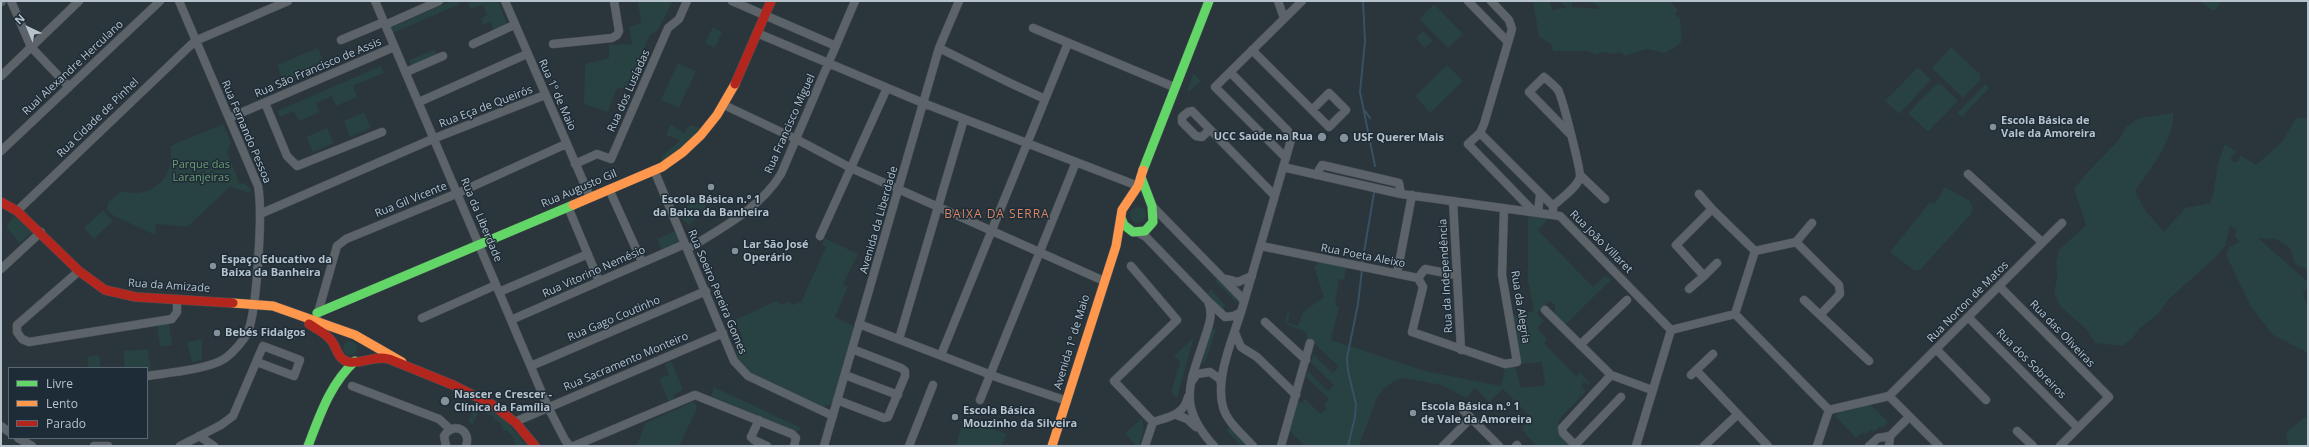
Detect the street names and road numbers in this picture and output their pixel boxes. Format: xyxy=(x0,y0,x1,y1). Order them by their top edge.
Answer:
street label: Rual Alexandre Herculano xyxy=(20,18,126,118)
street label: Rua São Francisco de Assis xyxy=(253,35,383,101)
street label: Rua dos Lusíadas xyxy=(605,48,653,134)
street label: Rua 1º de Maio xyxy=(535,57,579,133)
street label: Rua Francisco Miguel xyxy=(762,72,818,176)
street label: Rua Cidade de Pinhel xyxy=(54,76,142,160)
street label: Rua Fernando Pessoa xyxy=(218,78,274,186)
street label: Rua Eça de Queirós xyxy=(437,83,535,131)
street label: Avenida da Liberdade xyxy=(857,165,901,275)
street label: Rua Augusto Gil xyxy=(539,167,619,211)
street label: Rua da Liberdade xyxy=(457,176,505,264)
street label: Rua Gil Vicente xyxy=(373,180,449,220)
street label: Rua João Villaret xyxy=(1567,208,1635,276)
street label: Rua da Independência xyxy=(1436,219,1456,333)
street label: Rua Soeiro Pereira Gomes xyxy=(685,228,749,356)
street label: Rua Poeta Aleixo xyxy=(1320,241,1406,271)
street label: Rua Vitorino Nemésio xyxy=(540,243,648,301)
street label: Rua Norton de Matos xyxy=(1925,259,2011,345)
street label: Rua da Alegria xyxy=(1508,270,1532,344)
street label: Rua da Amizade xyxy=(127,277,211,295)
street label: Avenida 1º de Maio xyxy=(1051,293,1093,391)
street label: Rua Gago Coutinho xyxy=(566,294,662,344)
street label: Rua das Oliveiras xyxy=(2027,298,2097,370)
street label: Rua dos Sobreiros xyxy=(1993,326,2069,402)
street label: Rua Sacramento Monteiro xyxy=(562,330,690,394)

